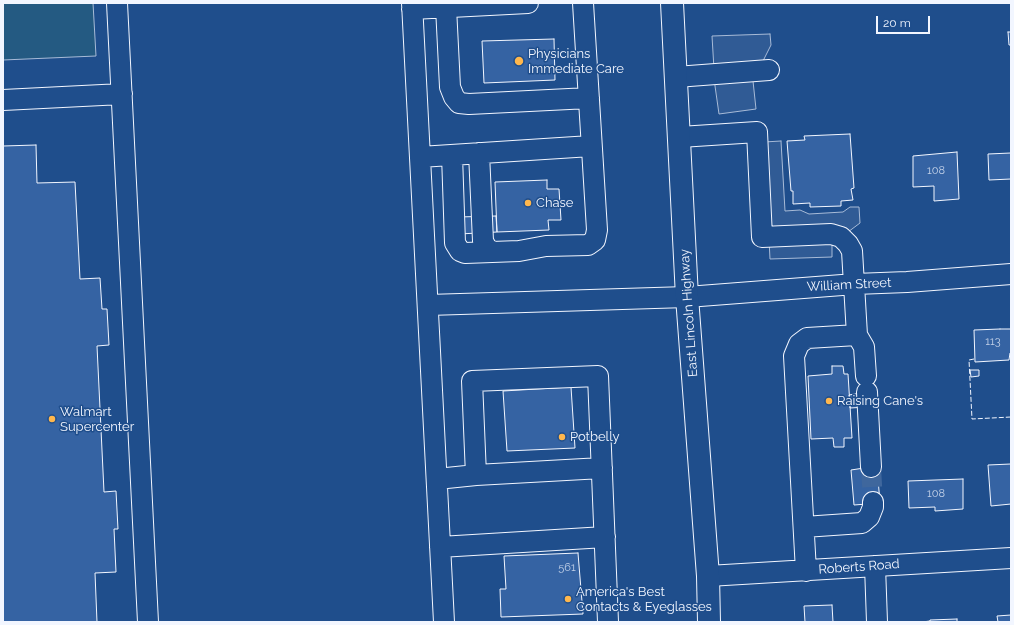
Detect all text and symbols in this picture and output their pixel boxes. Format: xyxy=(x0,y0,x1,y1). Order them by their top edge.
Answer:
scale bar xyxy=(878,8,932,34)
text: 20 m xyxy=(883,16,911,30)
place label: Physicians Immediate Care xyxy=(528,46,624,77)
marker: Physicians Immediate Care xyxy=(513,55,525,67)
house number: 108 xyxy=(927,164,945,178)
place label: Chase xyxy=(536,195,573,211)
marker: Chase xyxy=(523,198,533,208)
street label: East Lincoln Highway xyxy=(677,248,701,378)
street label: William Street xyxy=(806,275,892,295)
house number: 113 xyxy=(985,335,1001,349)
place label: Raising Cane's xyxy=(837,393,923,409)
marker: Raising Cane's xyxy=(824,396,834,406)
place label: Walmart Supercenter xyxy=(60,404,134,435)
marker: Walmart Supercenter xyxy=(47,414,57,424)
place label: Potbelly xyxy=(570,429,620,445)
marker: Potbelly xyxy=(557,432,567,442)
house number: 108 xyxy=(927,487,945,501)
street label: Roberts Road xyxy=(818,556,900,578)
house number: 561 xyxy=(558,561,576,575)
place label: America's Best Contacts & Eyeglasses xyxy=(576,584,712,615)
marker: America's Best Contacts & Eyeglasses xyxy=(563,594,573,604)

